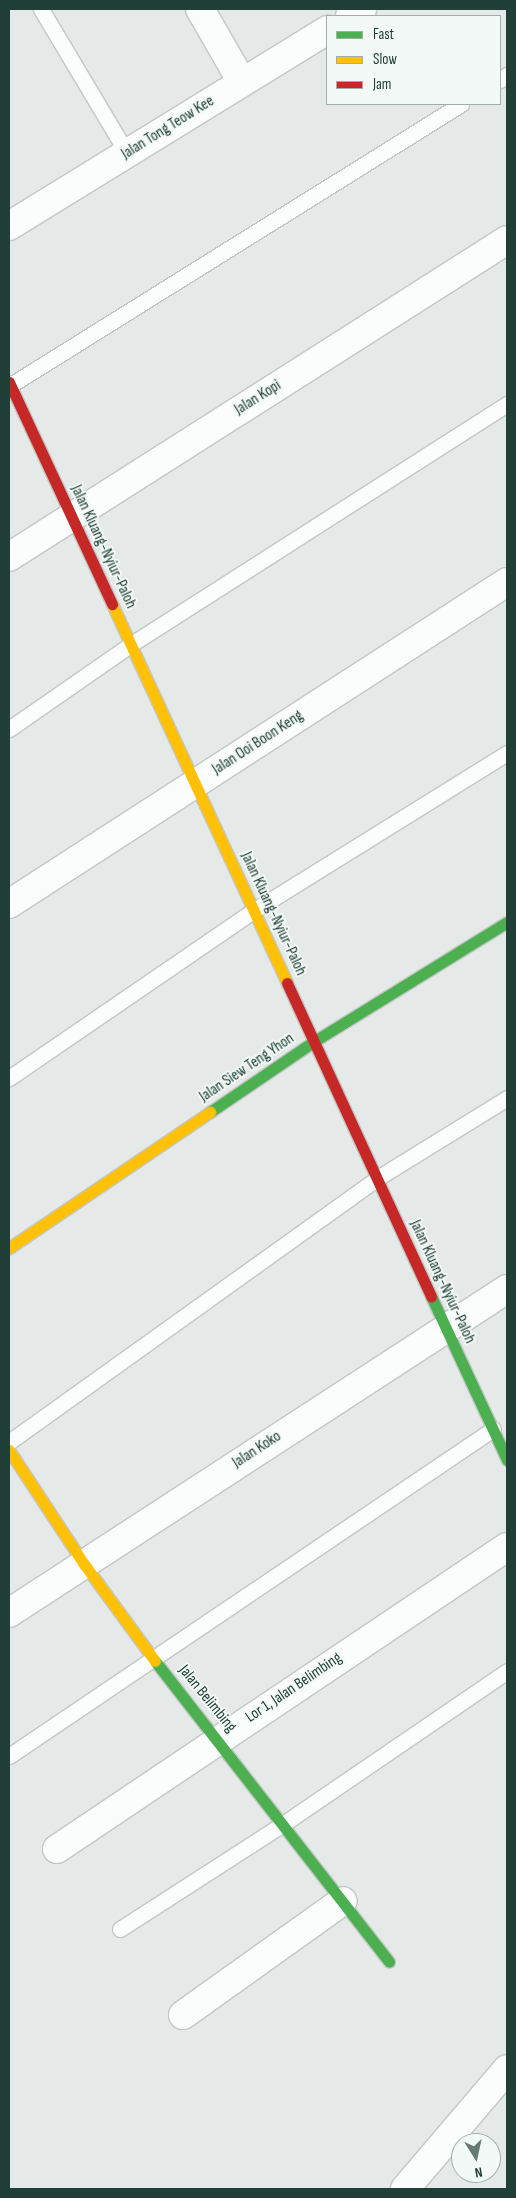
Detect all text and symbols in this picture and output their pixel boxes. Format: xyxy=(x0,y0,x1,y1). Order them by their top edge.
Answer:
legend xyxy=(326,15,501,105)
text: Fast xyxy=(373,25,394,44)
text: Slow xyxy=(373,50,397,69)
text: Jam xyxy=(373,75,391,94)
street label: Jalan Tong Teow Kee xyxy=(118,92,218,164)
street label: Jalan Kopi xyxy=(231,376,285,420)
street label: Jalan Kluang-Nyiur-Paloh xyxy=(66,482,140,612)
street label: Jalan Ooi Boon Keng xyxy=(209,707,307,779)
street label: Jalan Kluang-Nyiur-Paloh xyxy=(236,849,310,979)
street label: Jalan Siew Teng Yhon xyxy=(196,1029,298,1107)
street label: Jalan Kluang-Nyiur-Paloh xyxy=(405,1217,479,1347)
street label: Jalan Koko xyxy=(229,1427,285,1473)
street label: Lor 1, Jalan Belimbing xyxy=(242,1649,346,1727)
street label: Jalan Belimbing xyxy=(174,1662,240,1736)
north arrow xyxy=(451,2133,501,2183)
text: N xyxy=(473,2163,484,2181)

